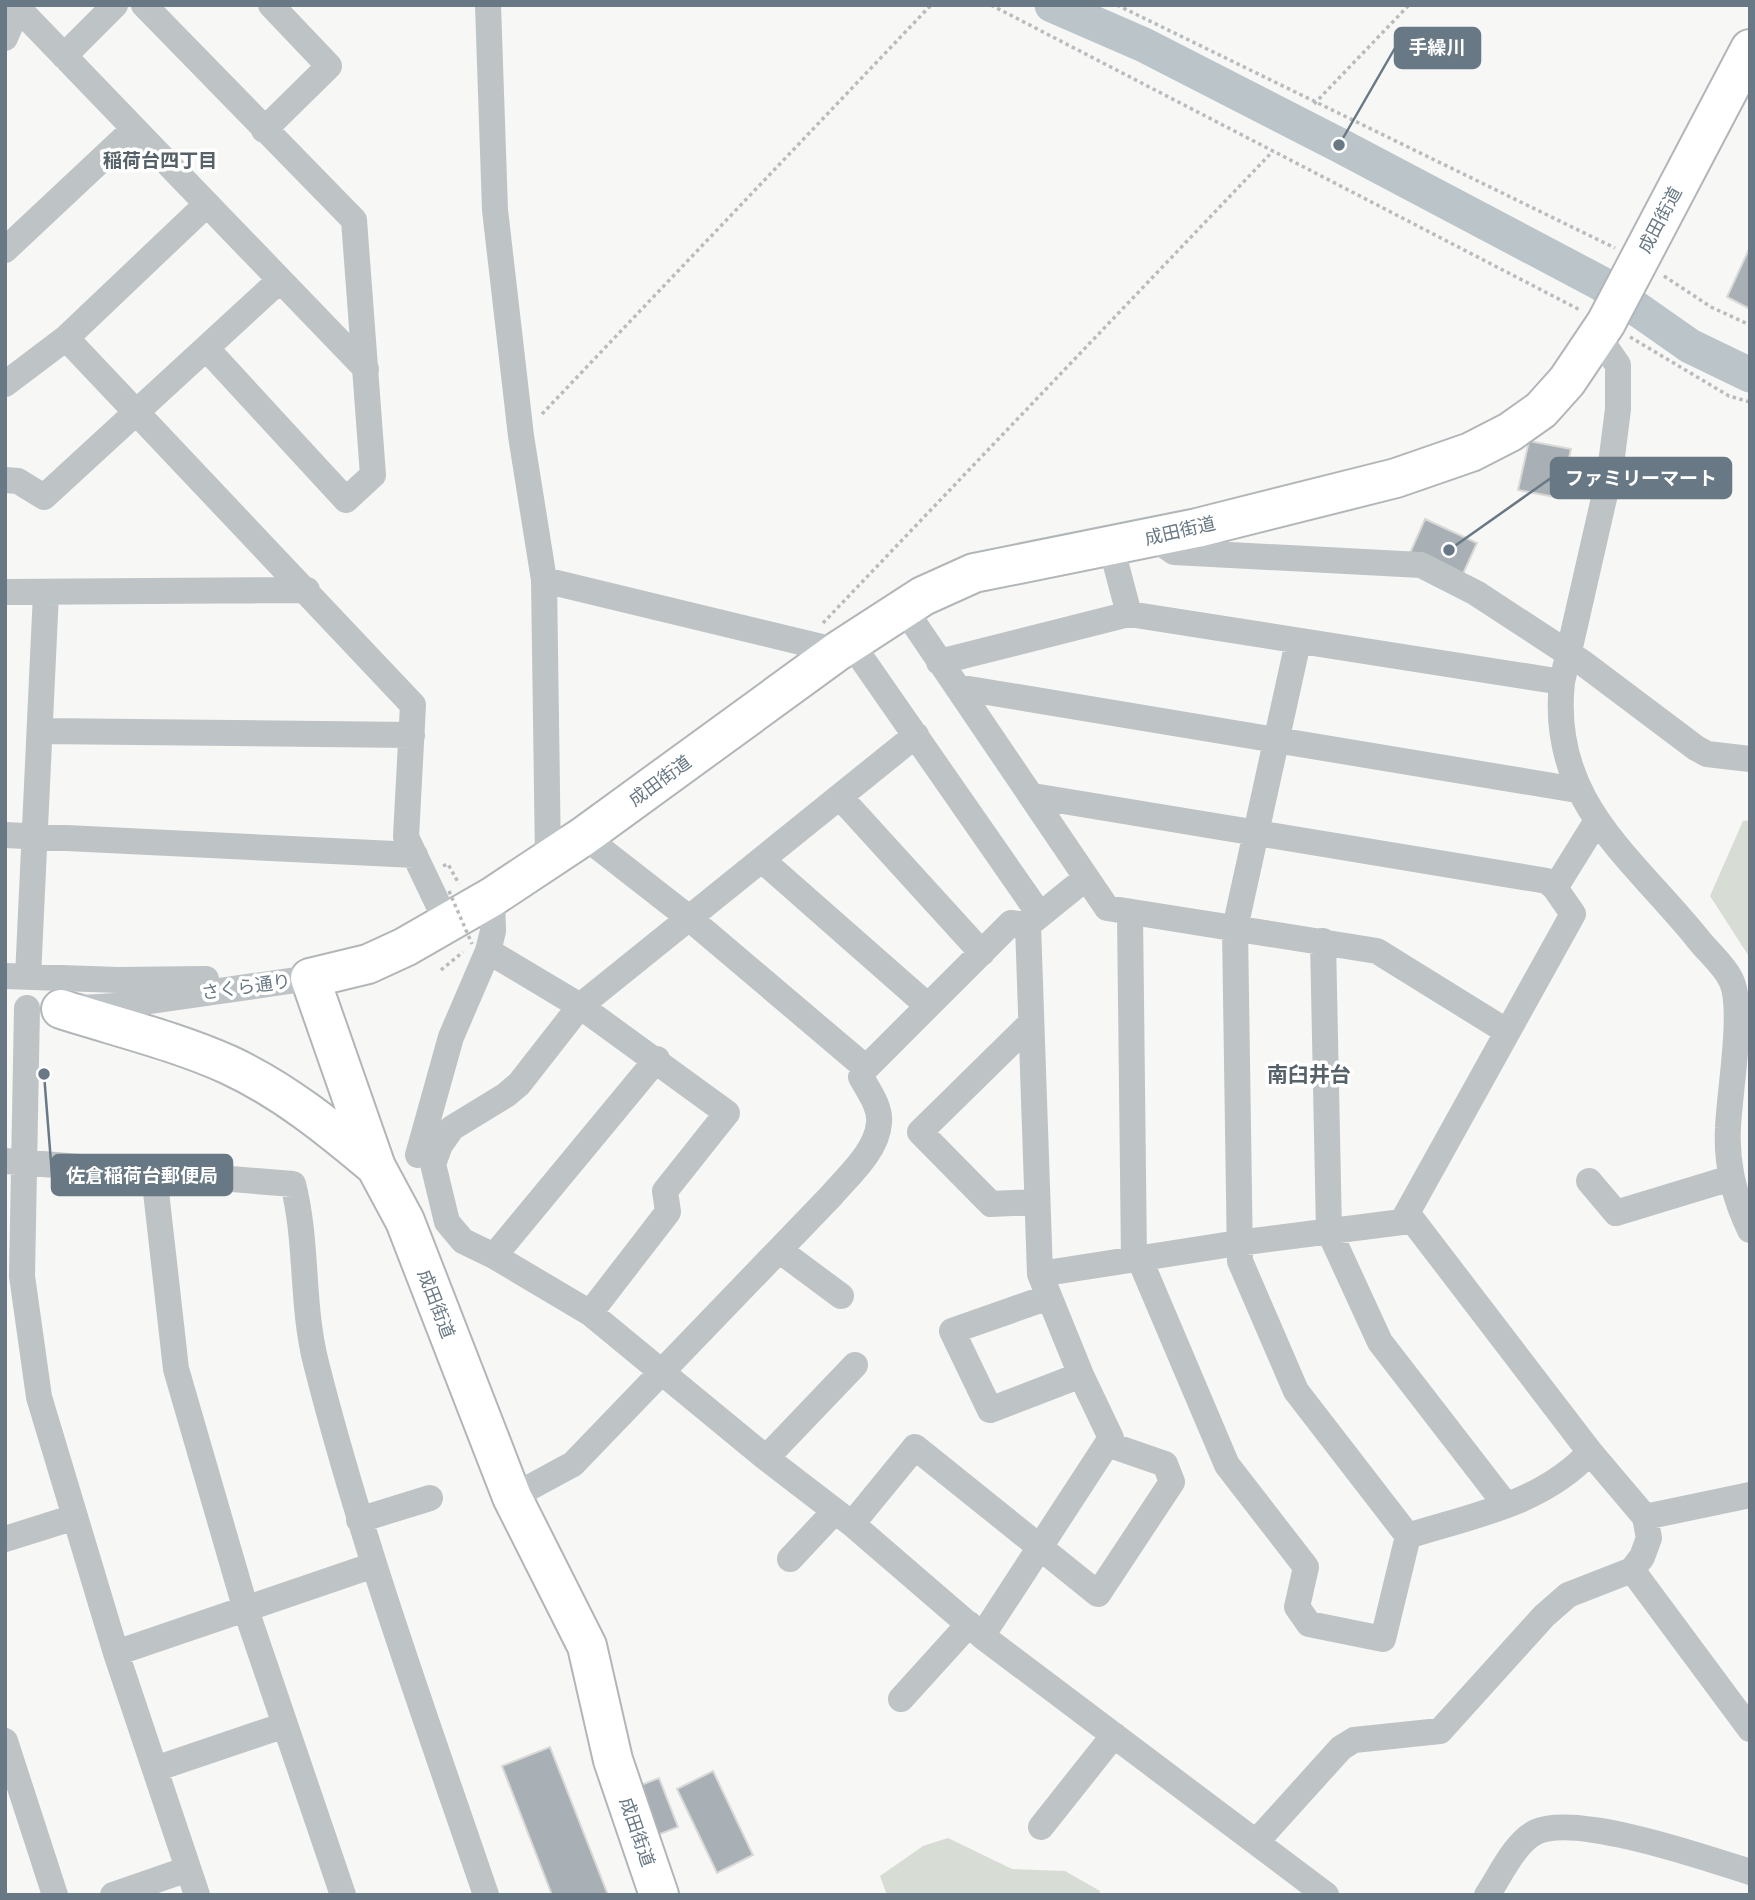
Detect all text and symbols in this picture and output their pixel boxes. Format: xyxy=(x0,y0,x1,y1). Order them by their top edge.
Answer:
callout: 手繰川 xyxy=(1395,28,1480,68)
text: 手繰川 xyxy=(1408,34,1466,60)
district label: 稲荷台四丁目 xyxy=(103,147,217,173)
street label: 成田街道 xyxy=(1632,182,1687,257)
callout: ファミリーマート xyxy=(1551,458,1731,498)
text: ファミリーマート xyxy=(1565,465,1717,491)
street label: 成田街道 xyxy=(1142,510,1218,550)
street label: 成田街道 xyxy=(623,749,696,811)
street label: さくら通り xyxy=(200,968,292,1004)
district label: 南臼井台 xyxy=(1267,1060,1351,1088)
callout: 佐倉稲荷台郵便局 xyxy=(52,1155,232,1195)
text: 佐倉稲荷台郵便局 xyxy=(66,1162,218,1188)
street label: 成田街道 xyxy=(413,1266,461,1342)
street label: 成田街道 xyxy=(615,1794,661,1870)

